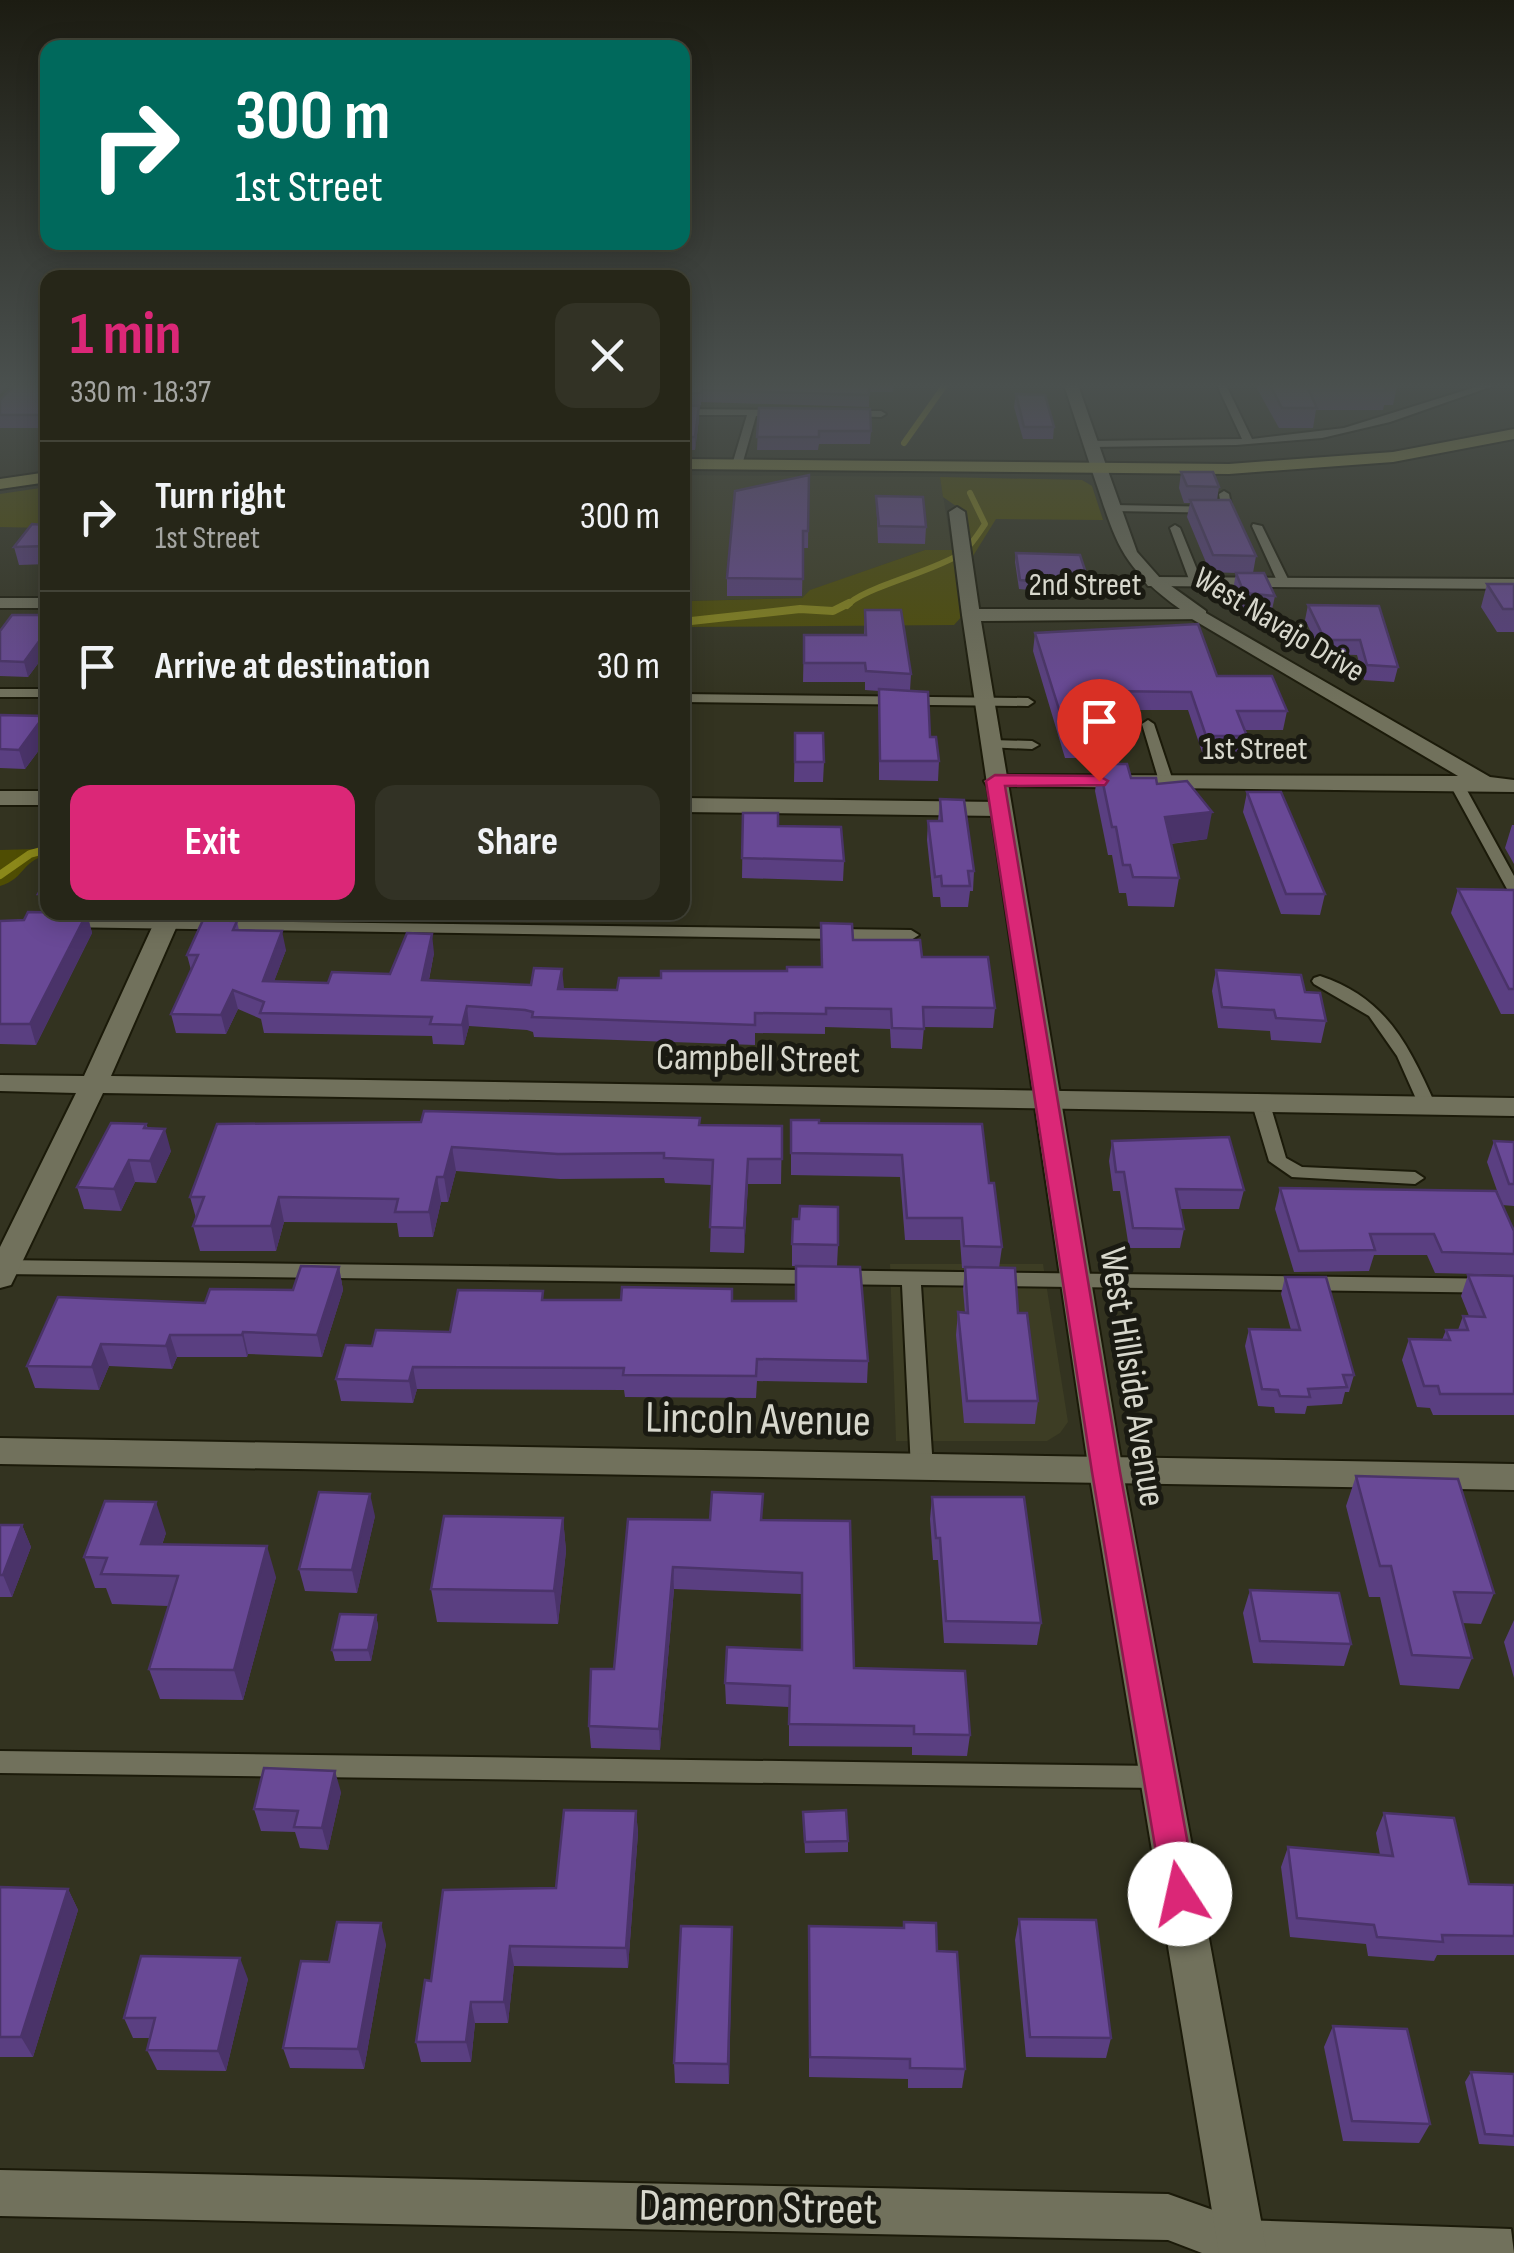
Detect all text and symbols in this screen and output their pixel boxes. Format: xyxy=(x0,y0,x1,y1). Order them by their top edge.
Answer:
text: 300 m xyxy=(235,75,390,159)
icon: right xyxy=(70,80,200,210)
text: 1st Street xyxy=(235,160,383,215)
text: 1 min xyxy=(70,299,182,371)
button: close xyxy=(555,303,660,408)
text: 330 m · 18:37 xyxy=(70,373,211,412)
text: Turn right xyxy=(155,474,286,519)
icon: right xyxy=(70,489,125,544)
text: 300 m xyxy=(580,494,660,539)
text: 1st Street xyxy=(155,519,260,558)
street label: West Navajo Drive xyxy=(1187,559,1371,691)
street label: 2nd Street xyxy=(1029,566,1141,605)
icon: arrive xyxy=(70,639,125,694)
text: Arrive at destination xyxy=(155,644,430,689)
text: 30 m xyxy=(597,644,660,689)
pin xyxy=(1057,679,1142,782)
icon: arrive xyxy=(1072,694,1127,749)
street label: 1st Street xyxy=(1202,730,1308,769)
button: Exit xyxy=(70,785,355,900)
button: Share xyxy=(375,785,660,900)
street label: Campbell Street xyxy=(656,1035,860,1083)
street label: West Hillside Avenue xyxy=(1089,1244,1175,1510)
street label: Lincoln Avenue xyxy=(645,1391,871,1449)
position arrow xyxy=(1128,1842,1232,1946)
street label: Dameron Street xyxy=(638,2178,878,2238)

